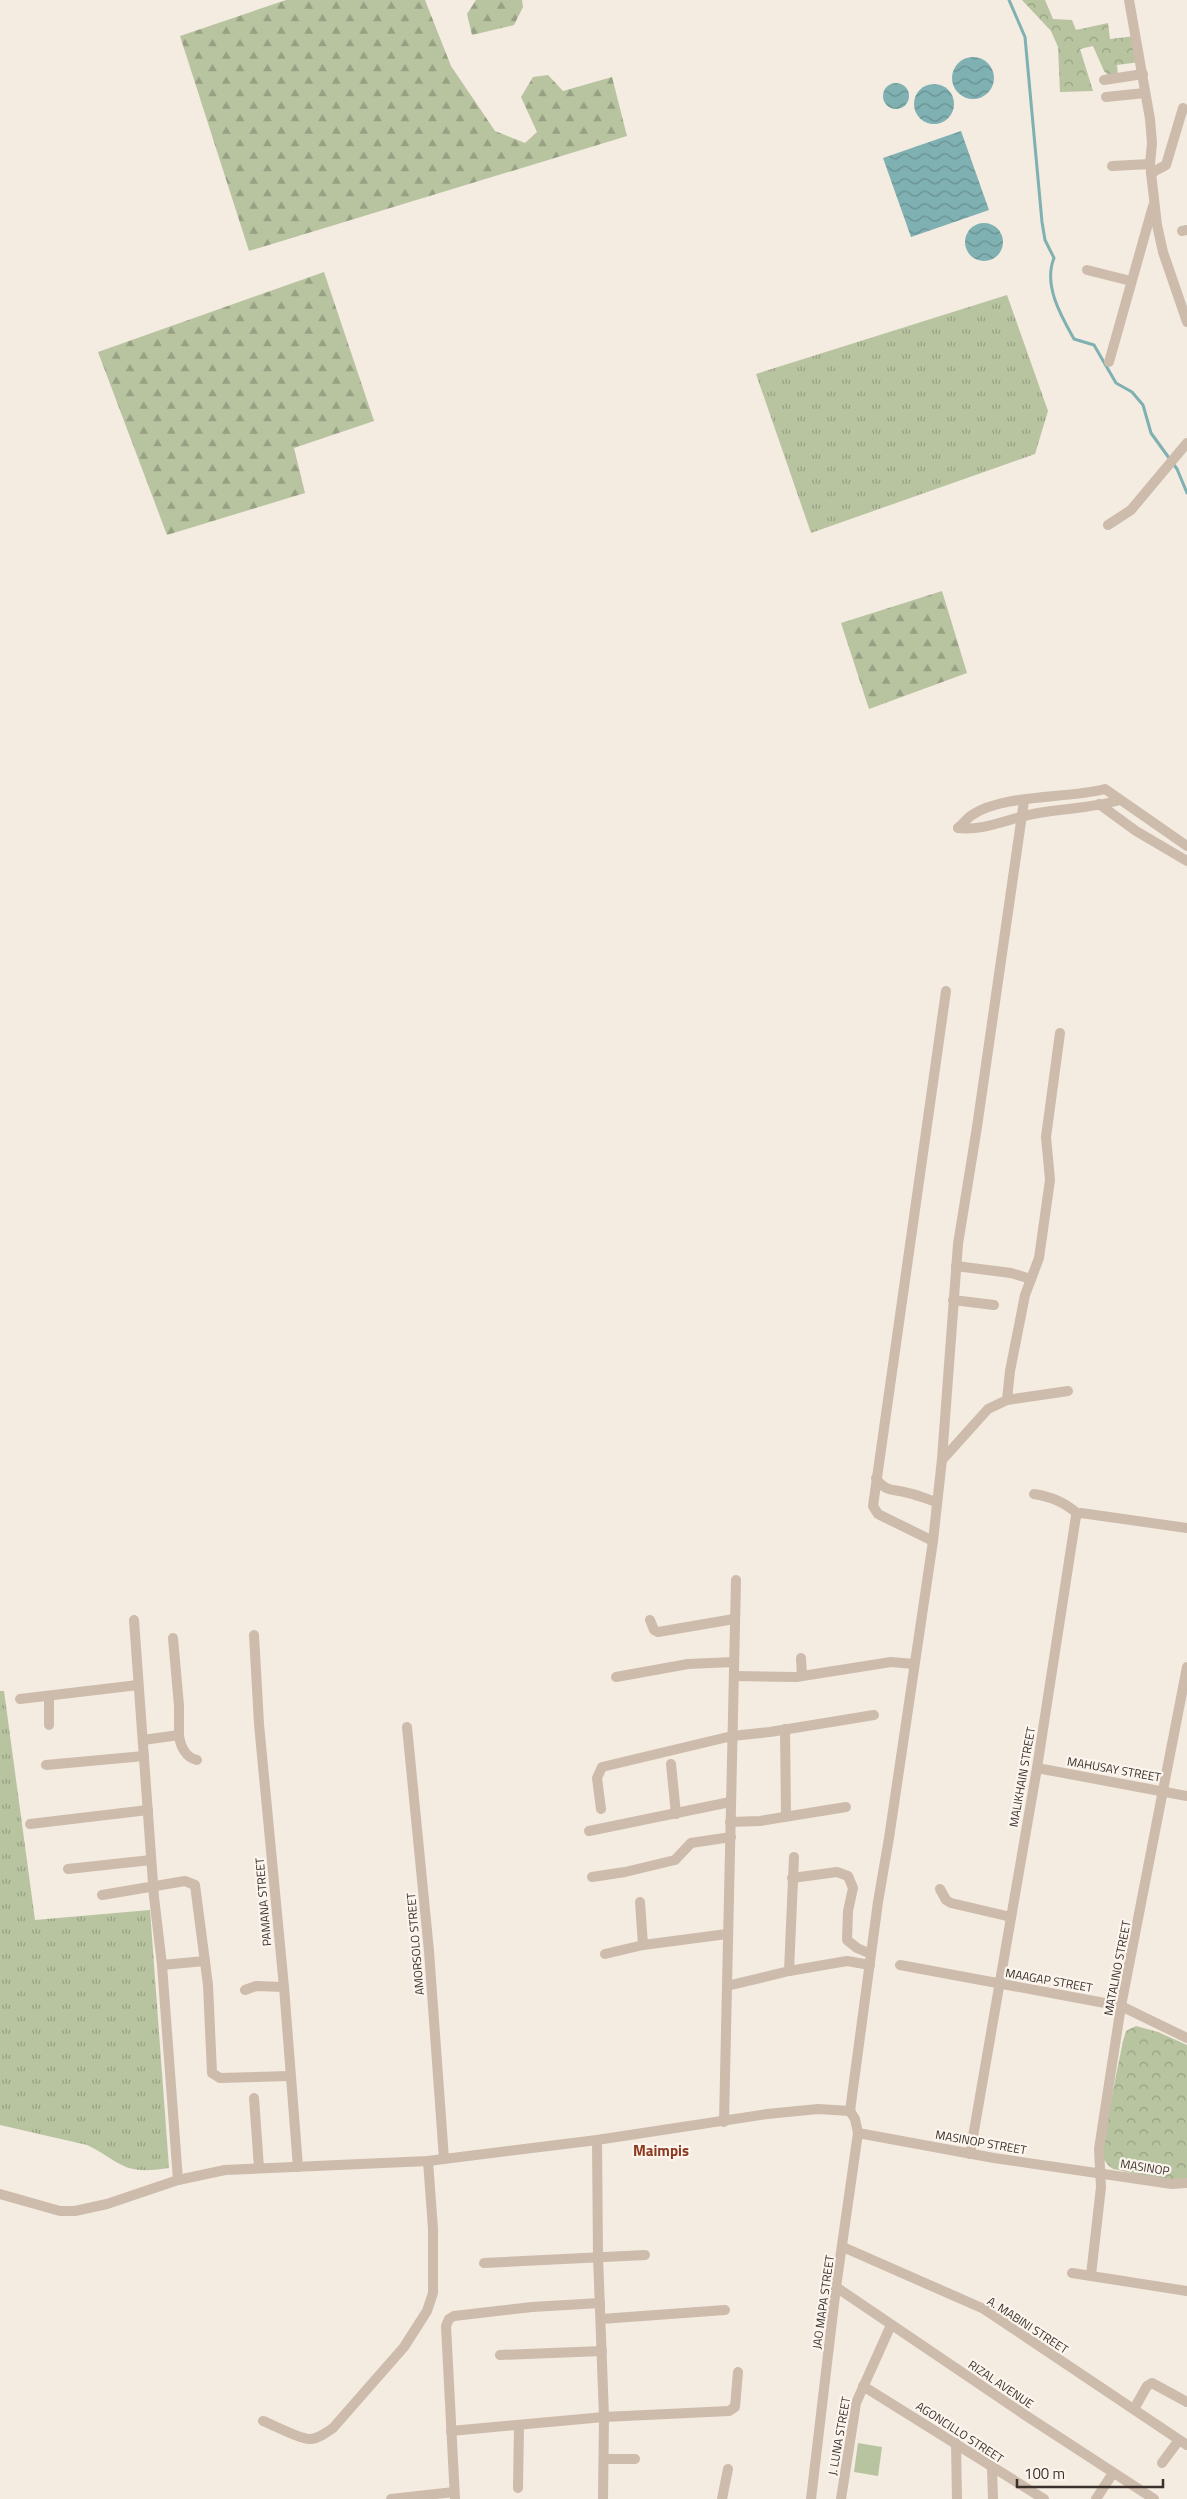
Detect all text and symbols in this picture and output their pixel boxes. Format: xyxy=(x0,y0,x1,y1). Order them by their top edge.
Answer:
street label: MALIKHAIN STREET xyxy=(1004,1725,1040,1829)
street label: MAHUSAY STREET xyxy=(1066,1751,1163,1787)
street label: PAMANA STREET xyxy=(250,1856,276,1947)
street label: AMORSOLO STREET xyxy=(401,1891,429,1996)
street label: MATALINO STREET xyxy=(1098,1918,1136,2017)
street label: MAAGAP STREET xyxy=(1004,1963,1095,1997)
street label: MASINOP STREET xyxy=(934,2125,1029,2159)
district label: Maimpis xyxy=(633,2139,689,2162)
street label: MASINOP xyxy=(1119,2154,1171,2180)
street label: JAO MAPA STREET xyxy=(807,2253,839,2350)
street label: A. MABINI STREET xyxy=(984,2292,1073,2359)
street label: RIZAL AVENUE xyxy=(965,2355,1038,2413)
street label: J. LUNA STREET xyxy=(823,2394,855,2477)
street label: AGONCILLO STREET xyxy=(912,2396,1008,2468)
scale bar xyxy=(1017,2456,1163,2488)
text: 100 m xyxy=(1024,2462,1065,2485)

